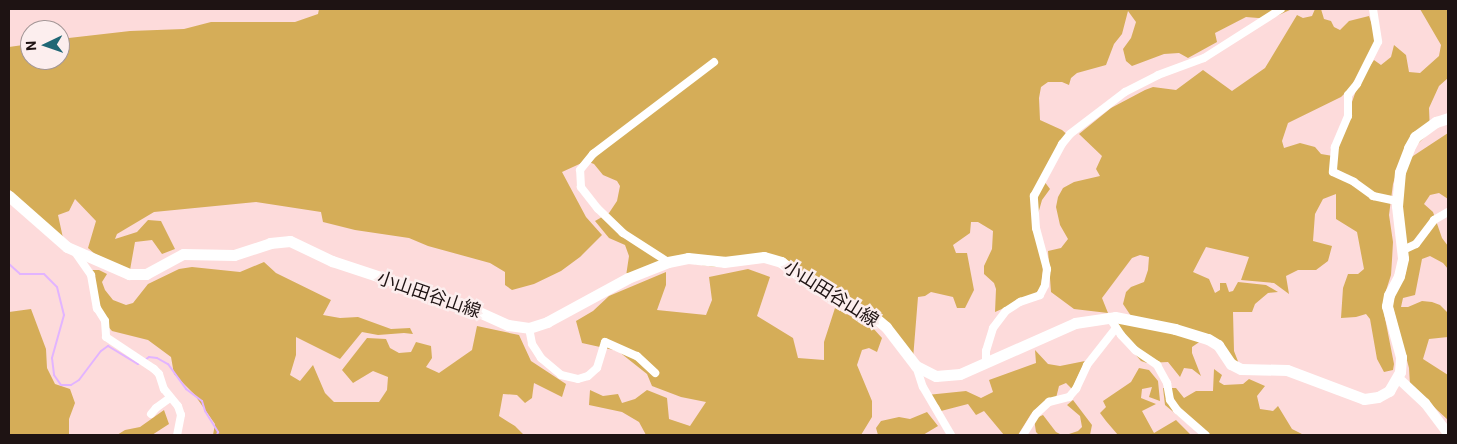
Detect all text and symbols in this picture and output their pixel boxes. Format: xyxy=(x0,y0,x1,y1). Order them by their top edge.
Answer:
north arrow xyxy=(20,20,70,70)
text: N xyxy=(23,40,39,51)
street label: 小山田谷山線 xyxy=(779,256,883,332)
street label: 小山田谷山線 xyxy=(374,267,484,323)

